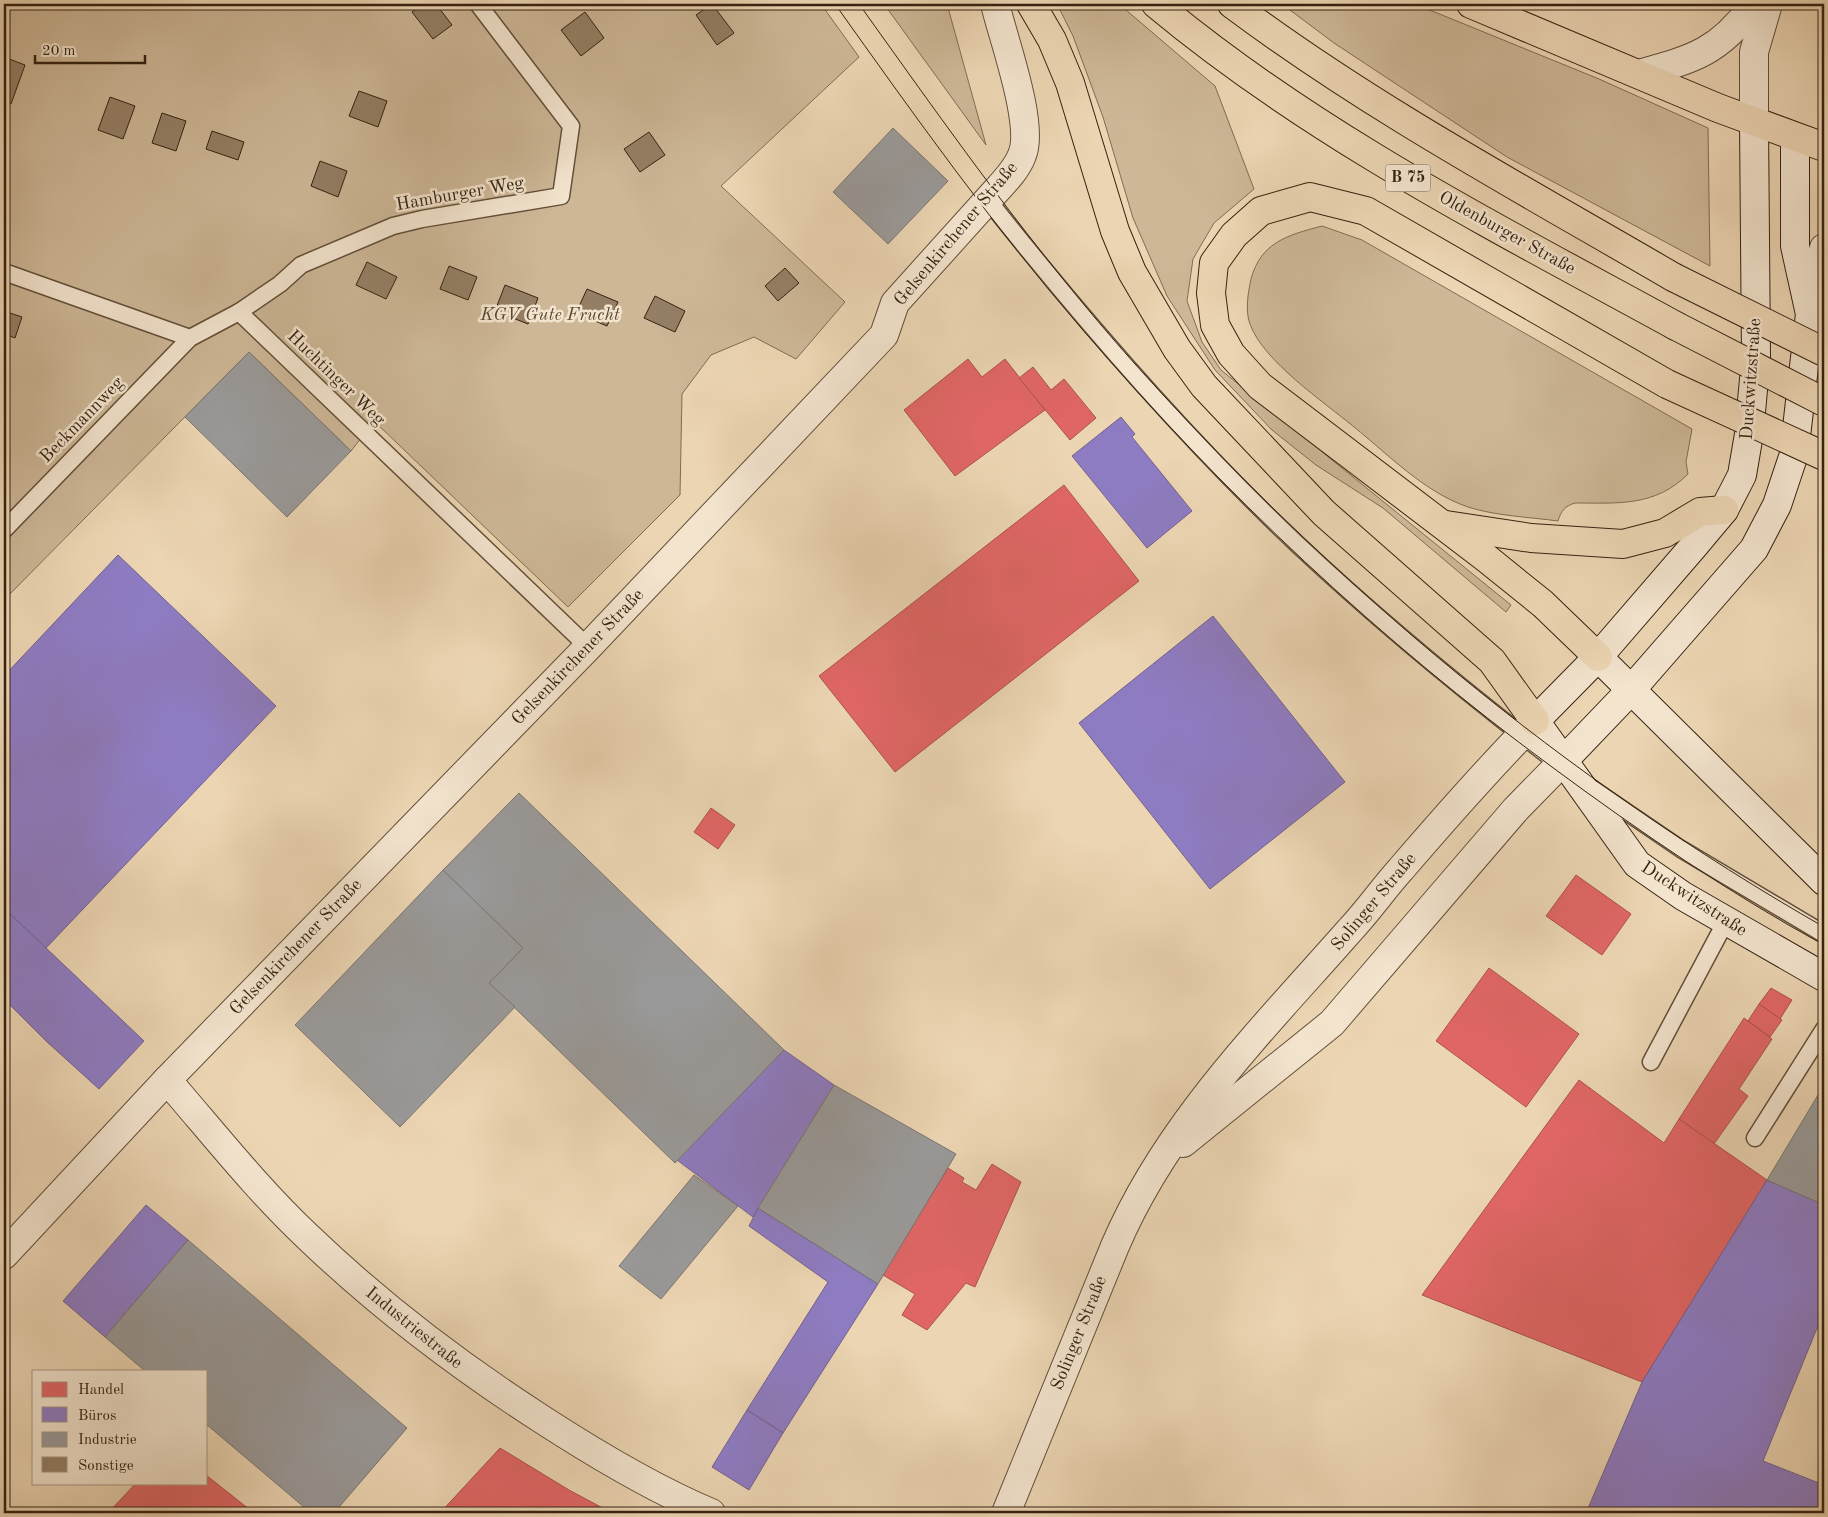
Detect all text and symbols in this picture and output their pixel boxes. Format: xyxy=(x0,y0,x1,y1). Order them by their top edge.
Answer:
scale bar xyxy=(35,32,145,64)
text: 20 m xyxy=(42,44,76,59)
street label: Gelsenkirchener Straße xyxy=(891,159,1021,309)
road number: B 75 xyxy=(1386,164,1430,192)
street label: Hamburger Weg xyxy=(395,174,526,214)
street label: Oldenburger Straße xyxy=(1436,188,1578,278)
park label: KGV Gute Frucht xyxy=(479,306,620,324)
street label: Duckwitzstraße xyxy=(1738,317,1764,441)
street label: Huchtinger Weg xyxy=(284,327,389,429)
street label: Beckmannweg xyxy=(37,373,127,466)
street label: Gelsenkirchener Straße xyxy=(509,586,647,728)
street label: Solinger Straße xyxy=(1328,850,1420,954)
street label: Duckwitzstraße xyxy=(1638,858,1750,940)
street label: Gelsenkirchener Straße xyxy=(227,876,365,1018)
street label: Solinger Straße xyxy=(1048,1273,1110,1393)
street label: Industriestraße xyxy=(362,1284,466,1372)
legend xyxy=(32,1370,208,1484)
text: Handel xyxy=(78,1383,124,1398)
text: Büros xyxy=(78,1409,116,1424)
text: Industrie xyxy=(78,1433,137,1448)
text: Sonstige xyxy=(78,1459,134,1474)

